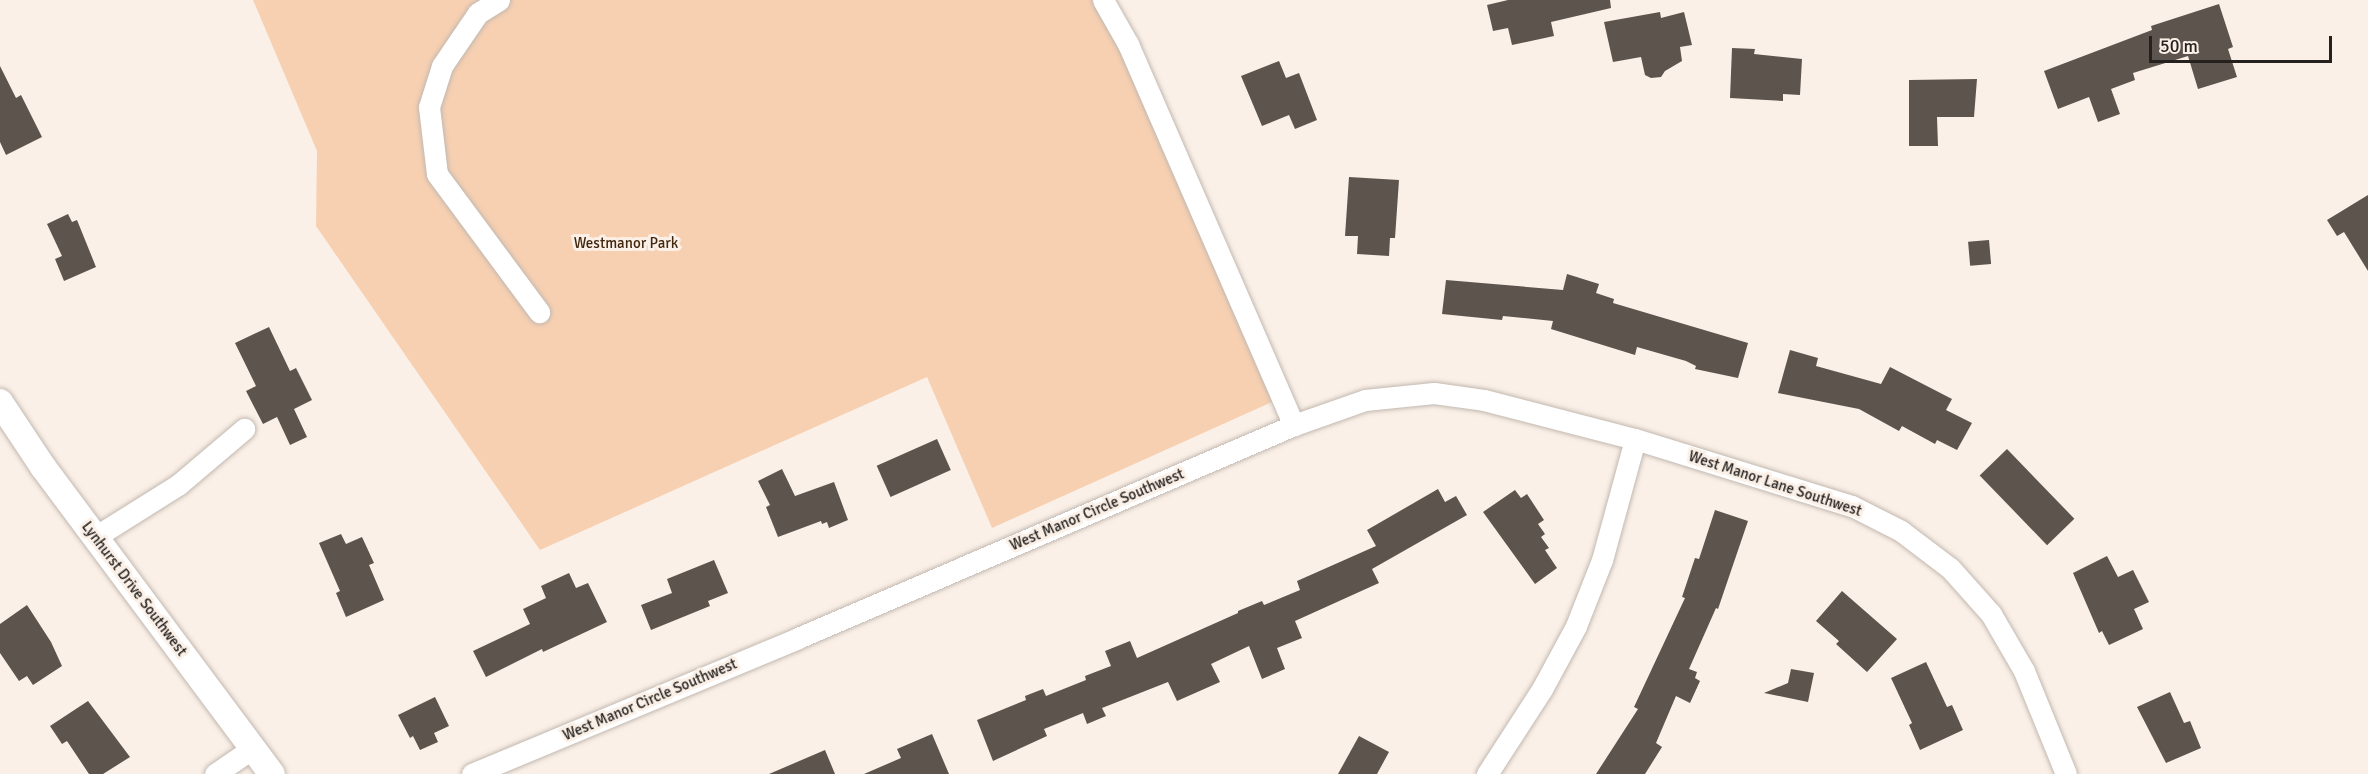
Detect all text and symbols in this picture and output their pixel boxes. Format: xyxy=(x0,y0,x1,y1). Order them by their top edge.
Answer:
scale bar xyxy=(2152,24,2335,62)
text: 50 m xyxy=(2160,35,2198,57)
park label: Westmanor Park xyxy=(574,235,678,253)
street label: West Manor Lane Southwest xyxy=(1686,447,1864,521)
street label: West Manor Circle Southwest xyxy=(1007,465,1187,555)
street label: Lynhurst Drive Southwest xyxy=(78,518,190,660)
street label: West Manor Circle Southwest xyxy=(560,655,740,745)

